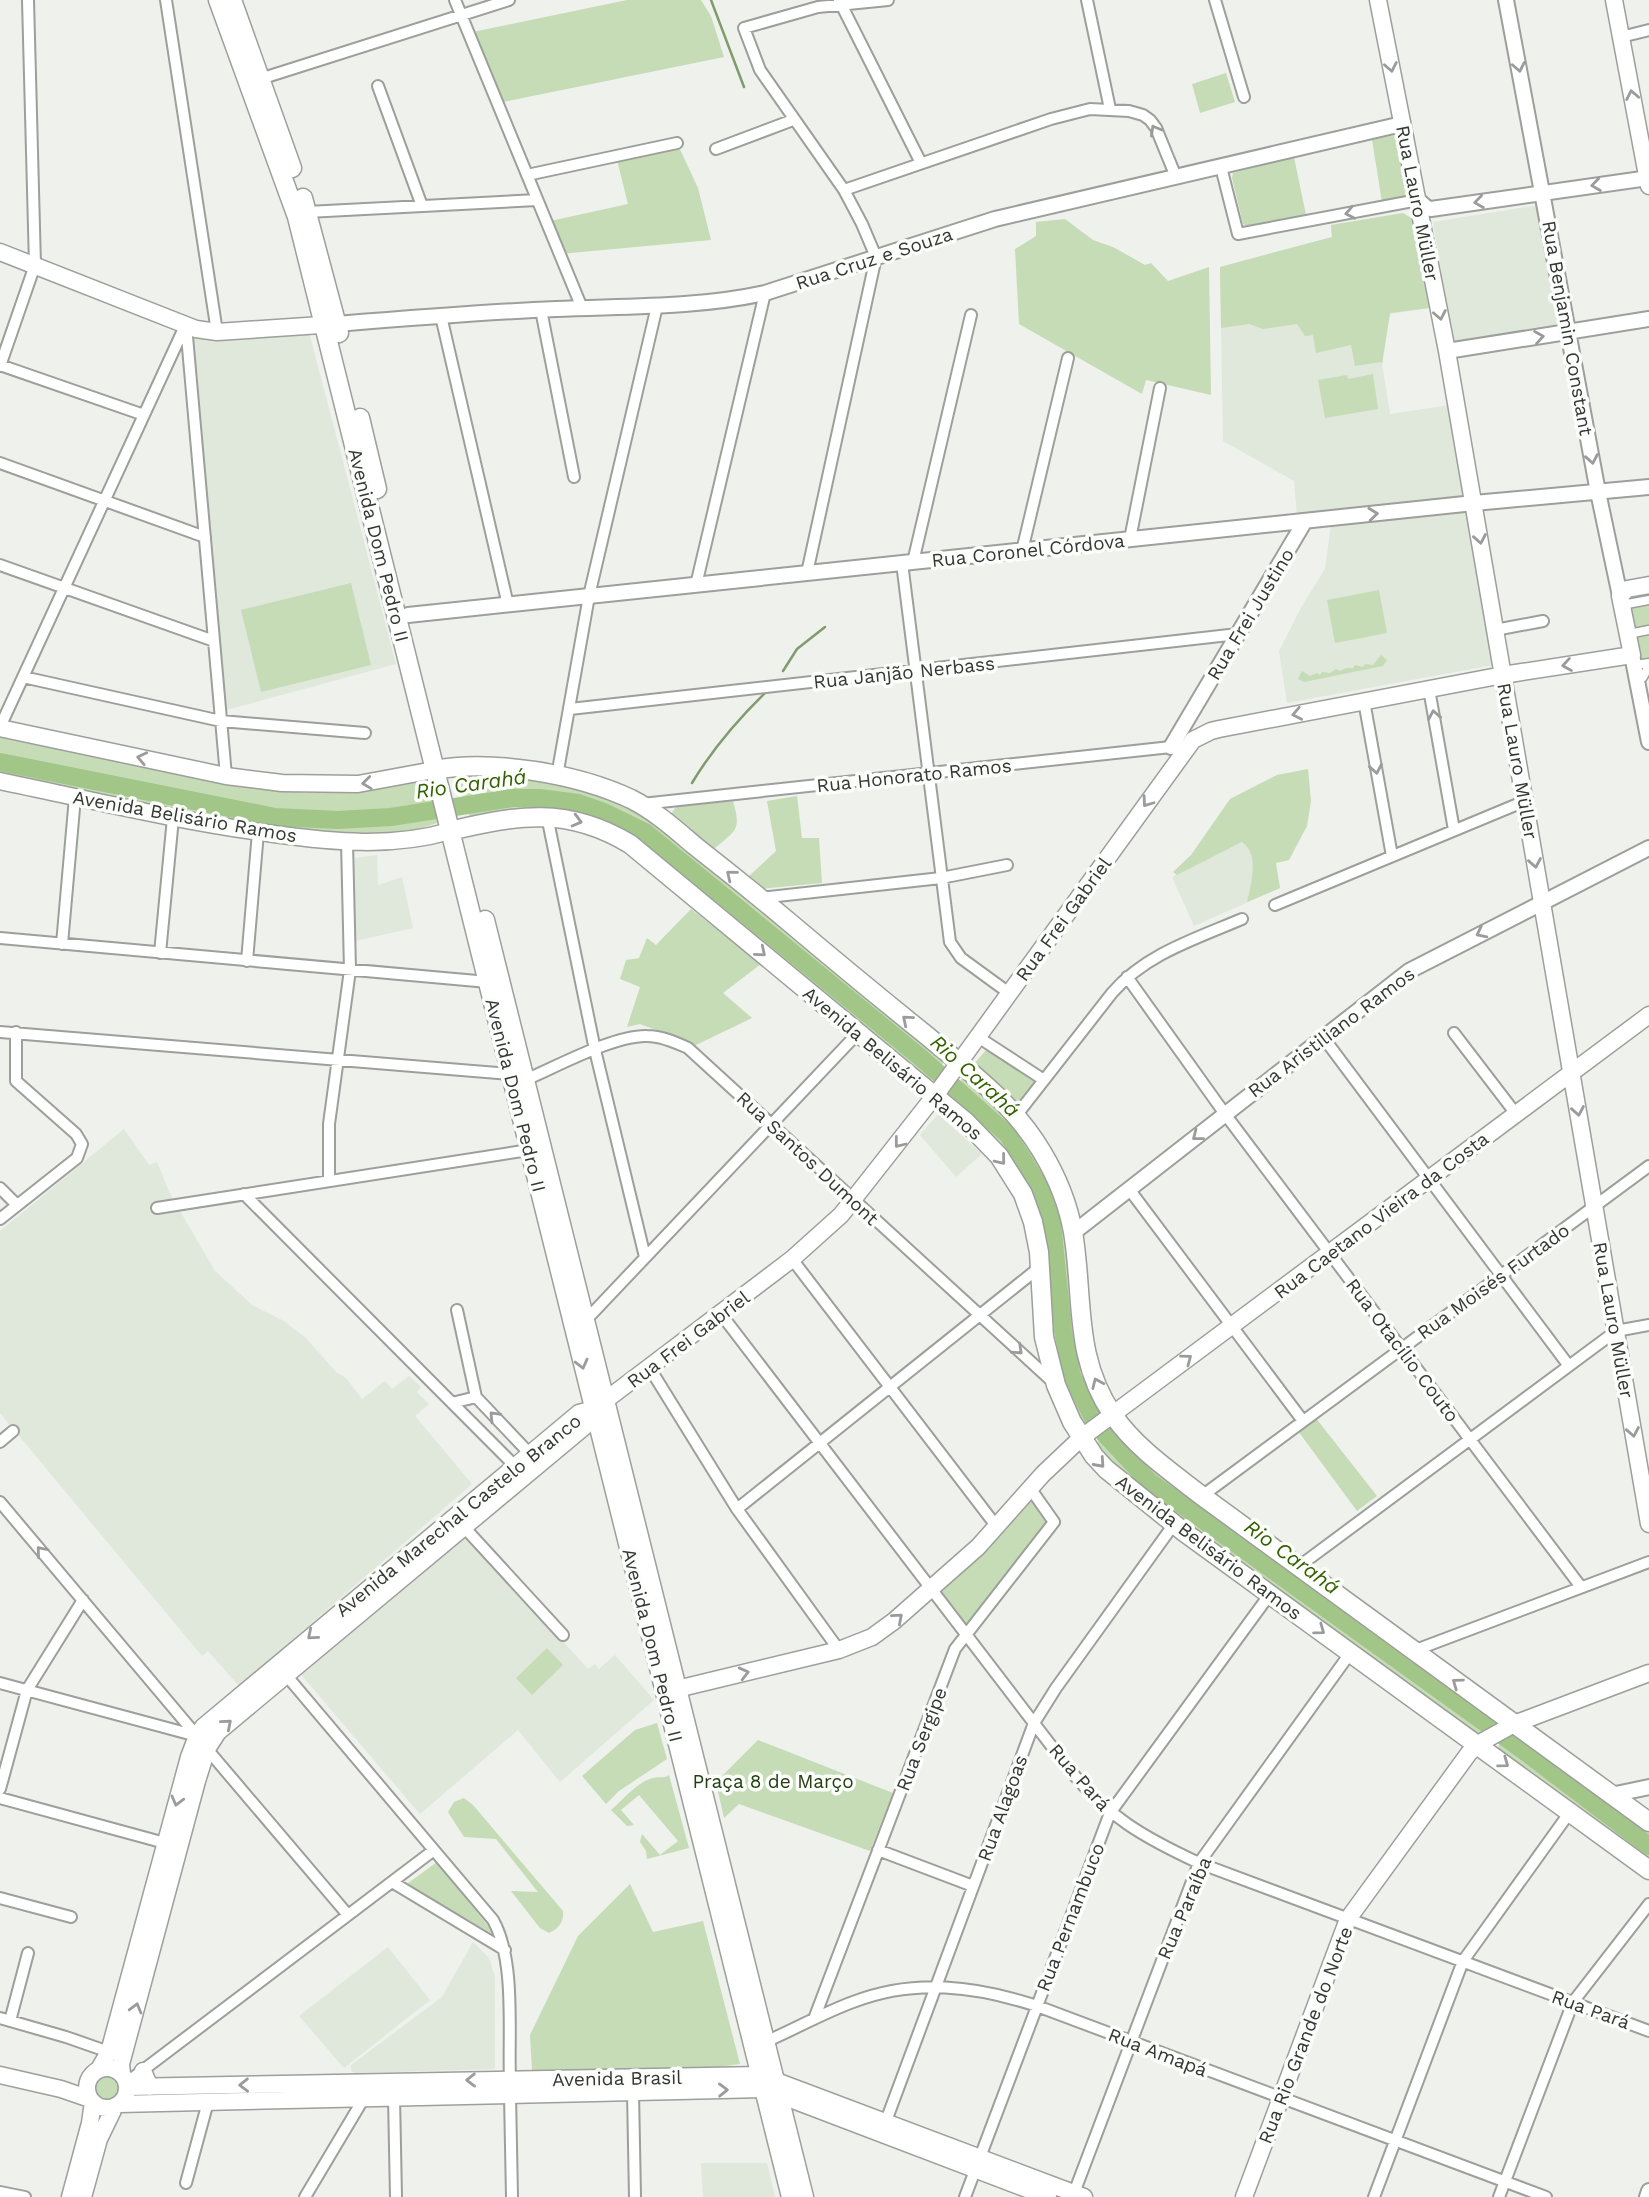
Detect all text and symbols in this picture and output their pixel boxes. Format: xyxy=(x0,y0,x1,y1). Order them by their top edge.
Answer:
one-way arrow xyxy=(1382,61,1397,73)
one-way arrow xyxy=(1511,61,1526,73)
one-way arrow xyxy=(1625,89,1640,101)
street label: Rua Lauro Müller xyxy=(1391,123,1444,283)
one-way arrow xyxy=(1150,124,1163,137)
one-way arrow xyxy=(1591,177,1602,192)
one-way arrow xyxy=(1473,194,1485,209)
one-way arrow xyxy=(1345,204,1357,219)
street label: Rua Benjamin Constant xyxy=(1537,219,1598,437)
street label: Rua Cruz e Souza xyxy=(793,222,956,295)
one-way arrow xyxy=(1432,309,1447,321)
one-way arrow xyxy=(1533,330,1545,345)
street label: Avenida Dom Pedro II xyxy=(343,446,414,644)
one-way arrow xyxy=(1584,453,1599,465)
one-way arrow xyxy=(1368,507,1379,522)
street label: Rua Coronel Córdova xyxy=(930,529,1126,572)
one-way arrow xyxy=(1472,533,1487,545)
street label: Rua Frei Justino xyxy=(1202,544,1299,684)
street label: Rua Janjão Nerbass xyxy=(812,652,996,693)
one-way arrow xyxy=(1562,657,1573,672)
street label: Rua Lauro Müller xyxy=(1492,681,1543,841)
one-way arrow xyxy=(1291,706,1303,721)
one-way arrow xyxy=(1427,709,1442,721)
one-way arrow xyxy=(136,752,148,767)
street label: Rua Honorato Ramos xyxy=(815,754,1013,797)
water label: Rio Carahá xyxy=(414,763,528,804)
one-way arrow xyxy=(1368,763,1383,775)
one-way arrow xyxy=(362,775,373,790)
street label: Avenida Belisário Ramos xyxy=(71,785,299,848)
one-way arrow xyxy=(1143,794,1155,807)
one-way arrow xyxy=(571,813,583,827)
street label: Rua Frei Gabriel xyxy=(1011,853,1116,986)
one-way arrow xyxy=(1527,857,1542,869)
one-way arrow xyxy=(727,870,739,883)
one-way arrow xyxy=(1476,925,1488,939)
one-way arrow xyxy=(753,943,765,956)
street label: Rua Aristiliano Ramos xyxy=(1243,962,1419,1103)
street label: Avenida Belisário Ramos xyxy=(798,982,987,1145)
street label: Avenida Dom Pedro II xyxy=(480,996,551,1194)
one-way arrow xyxy=(902,1015,914,1028)
water label: Rio Carahá xyxy=(926,1029,1025,1122)
street label: Rua Santos Dumont xyxy=(732,1087,883,1230)
one-way arrow xyxy=(1570,1105,1585,1117)
one-way arrow xyxy=(1192,1127,1205,1140)
street label: Rua Caetano Vieira da Costa xyxy=(1269,1127,1493,1304)
one-way arrow xyxy=(894,1136,907,1148)
one-way arrow xyxy=(993,1152,1006,1164)
street label: Rua Moisés Furtado xyxy=(1413,1218,1574,1344)
street label: Rua Lauro Müller xyxy=(1588,1240,1639,1400)
street label: Rua Otacílio Couto xyxy=(1341,1274,1464,1427)
street label: Rua Frei Gabriel xyxy=(622,1286,754,1393)
one-way arrow xyxy=(1010,1342,1023,1354)
one-way arrow xyxy=(1180,1355,1192,1367)
one-way arrow xyxy=(574,1358,588,1370)
one-way arrow xyxy=(1091,1378,1105,1390)
street label: Avenida Marechal Castelo Branco xyxy=(331,1409,586,1622)
one-way arrow xyxy=(490,1412,503,1425)
one-way arrow xyxy=(1625,1426,1640,1438)
one-way arrow xyxy=(1092,1455,1104,1468)
street label: Avenida Belisário Ramos xyxy=(1111,1470,1306,1625)
water label: Rio Carahá xyxy=(1240,1514,1345,1599)
one-way arrow xyxy=(37,1546,49,1559)
street label: Avenida Dom Pedro II xyxy=(617,1546,688,1744)
one-way arrow xyxy=(890,1613,903,1626)
one-way arrow xyxy=(1312,1622,1325,1634)
one-way arrow xyxy=(307,1627,319,1640)
one-way arrow xyxy=(738,1667,750,1681)
one-way arrow xyxy=(1452,1679,1465,1691)
street label: Rua Sergipe xyxy=(891,1684,952,1794)
one-way arrow xyxy=(219,1720,232,1732)
street label: Rua Pará xyxy=(1044,1739,1115,1816)
street label: Rua Alagoas xyxy=(973,1752,1032,1865)
one-way arrow xyxy=(1496,1755,1509,1768)
park label: Praça 8 de Março xyxy=(692,1770,854,1793)
one-way arrow xyxy=(171,1795,185,1807)
street label: Rua Pernambuco xyxy=(1032,1840,1109,1995)
street label: Rua Paraíba xyxy=(1153,1853,1216,1963)
street label: Rua Rio Grande do Norte xyxy=(1253,1923,1358,2147)
street label: Rua Pará xyxy=(1549,1985,1633,2034)
one-way arrow xyxy=(128,2002,142,2014)
street label: Rua Amapá xyxy=(1105,2023,1211,2082)
street label: Avenida Brasil xyxy=(552,2066,682,2091)
one-way arrow xyxy=(466,2073,477,2088)
one-way arrow xyxy=(238,2077,249,2093)
one-way arrow xyxy=(718,2082,728,2098)

